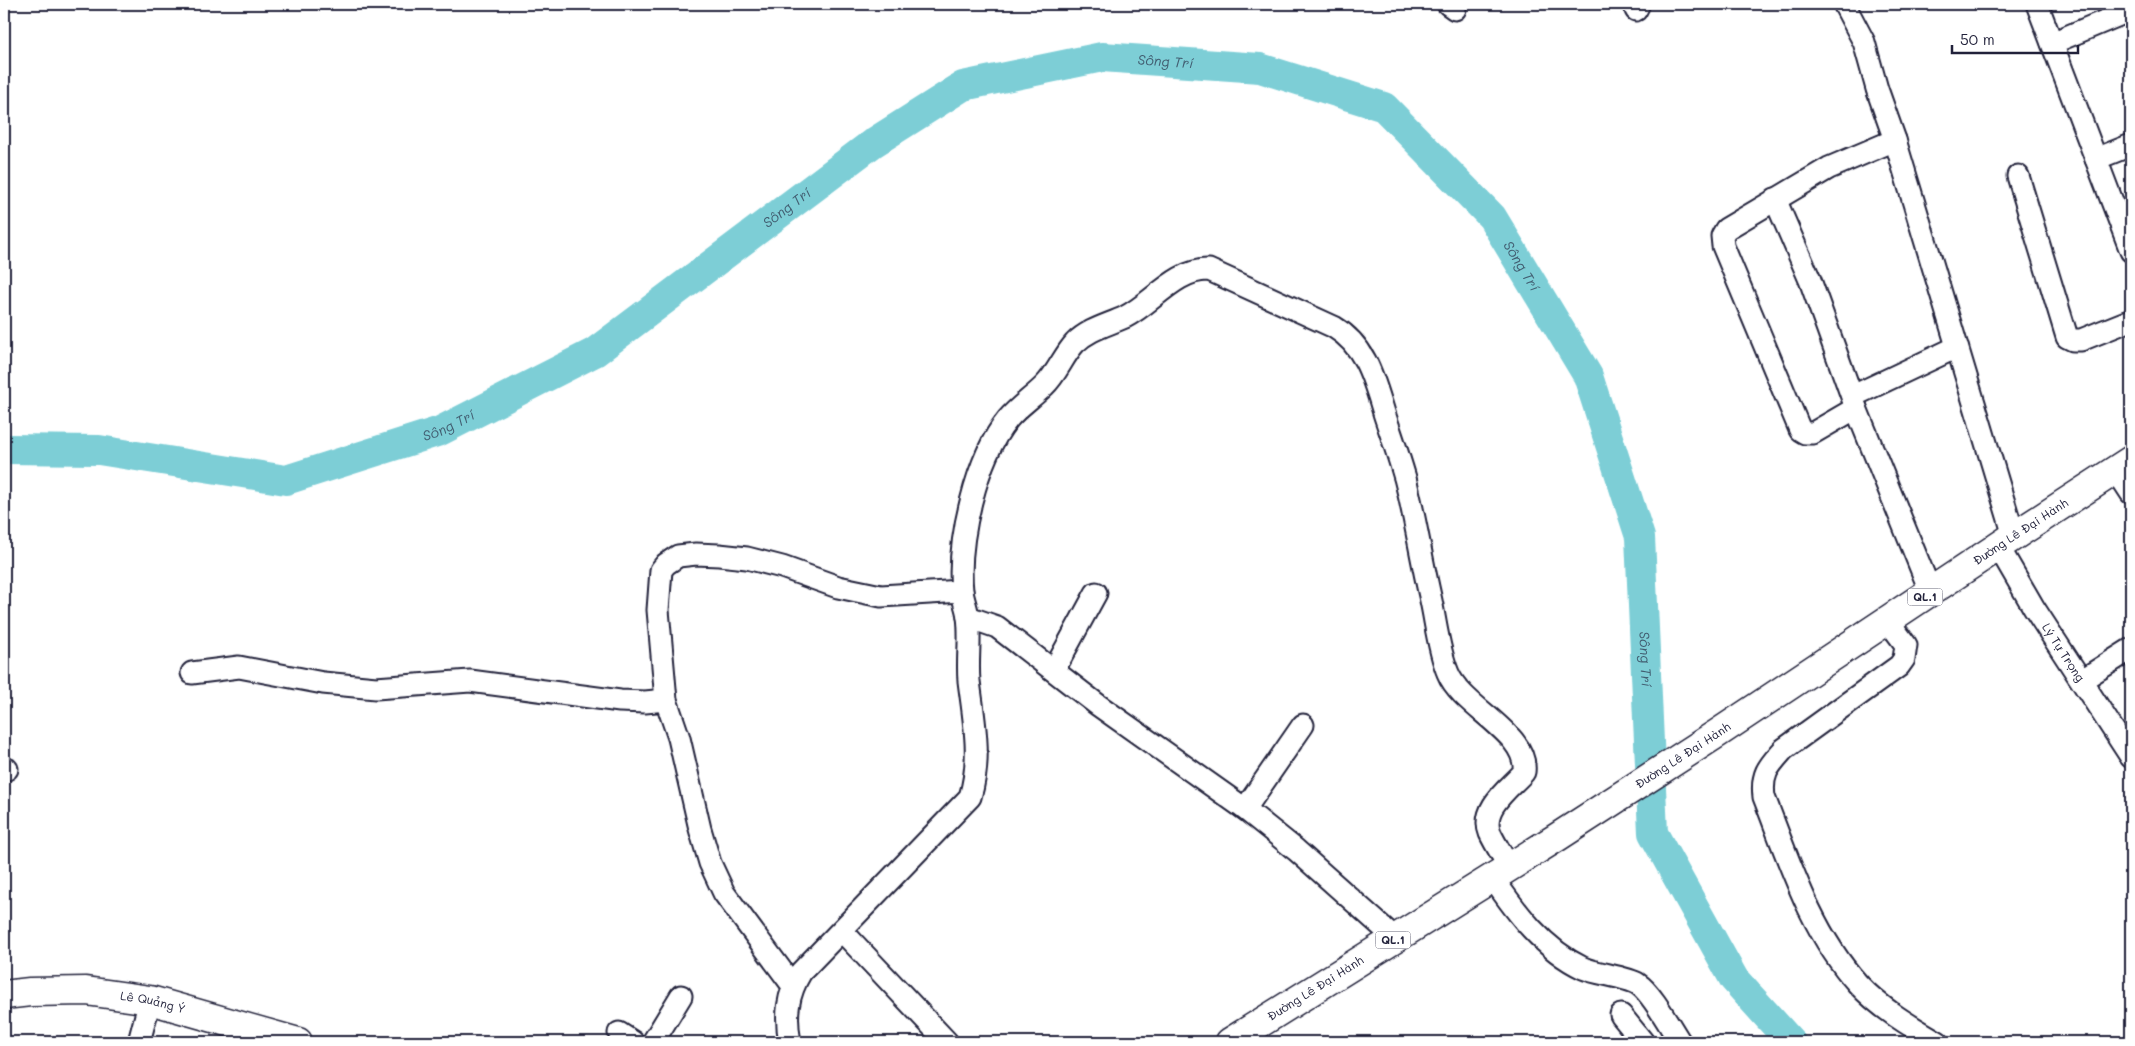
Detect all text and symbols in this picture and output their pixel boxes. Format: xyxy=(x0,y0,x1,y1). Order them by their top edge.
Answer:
scale bar xyxy=(1952,22,2079,54)
text: 50 m xyxy=(1960,29,1995,49)
water label: Sông Trí xyxy=(1137,50,1195,72)
water label: Sông Trí xyxy=(759,183,815,232)
water label: Sông Trí xyxy=(1499,237,1545,295)
water label: Sông Trí xyxy=(420,405,478,445)
street label: Đường Lê Đại Hành xyxy=(1969,494,2071,568)
road number: QL.1 xyxy=(1908,588,1942,606)
street label: Lý Tự Trọng xyxy=(2039,620,2089,685)
water label: Sông Trí xyxy=(1635,631,1657,688)
street label: Đường Lê Đại Hành xyxy=(1632,718,1733,792)
road number: QL.1 xyxy=(1376,932,1410,948)
street label: Đường Lê Đại Hành xyxy=(1264,951,1366,1024)
street label: Lê Quảng Ý xyxy=(119,987,188,1017)

